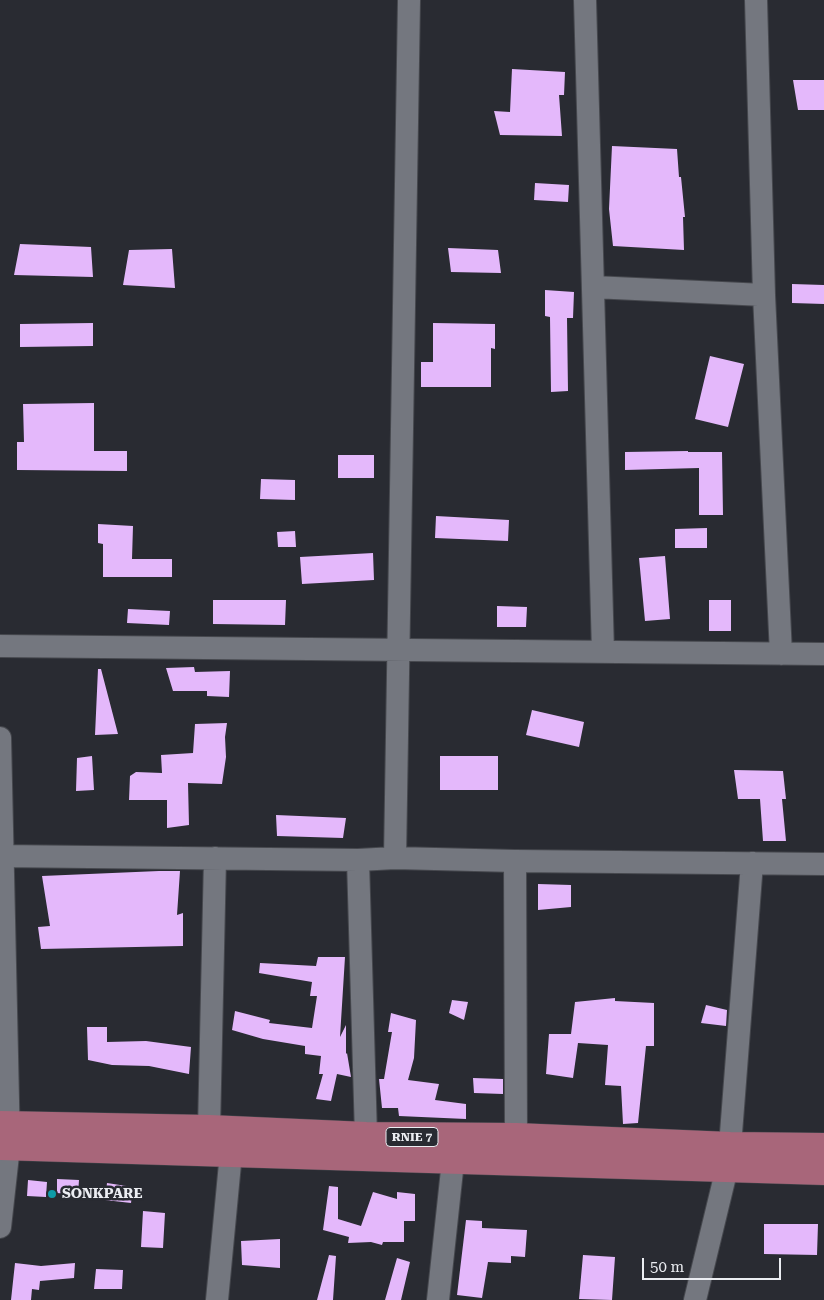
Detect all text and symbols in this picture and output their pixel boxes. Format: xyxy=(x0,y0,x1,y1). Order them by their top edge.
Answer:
road number: RNIE 7 xyxy=(386,1128,438,1146)
place label: SONKPARE xyxy=(62,1186,142,1202)
marker: SONKPARE xyxy=(46,1188,58,1200)
scale bar xyxy=(644,1248,783,1280)
text: 50 m xyxy=(650,1258,684,1276)

